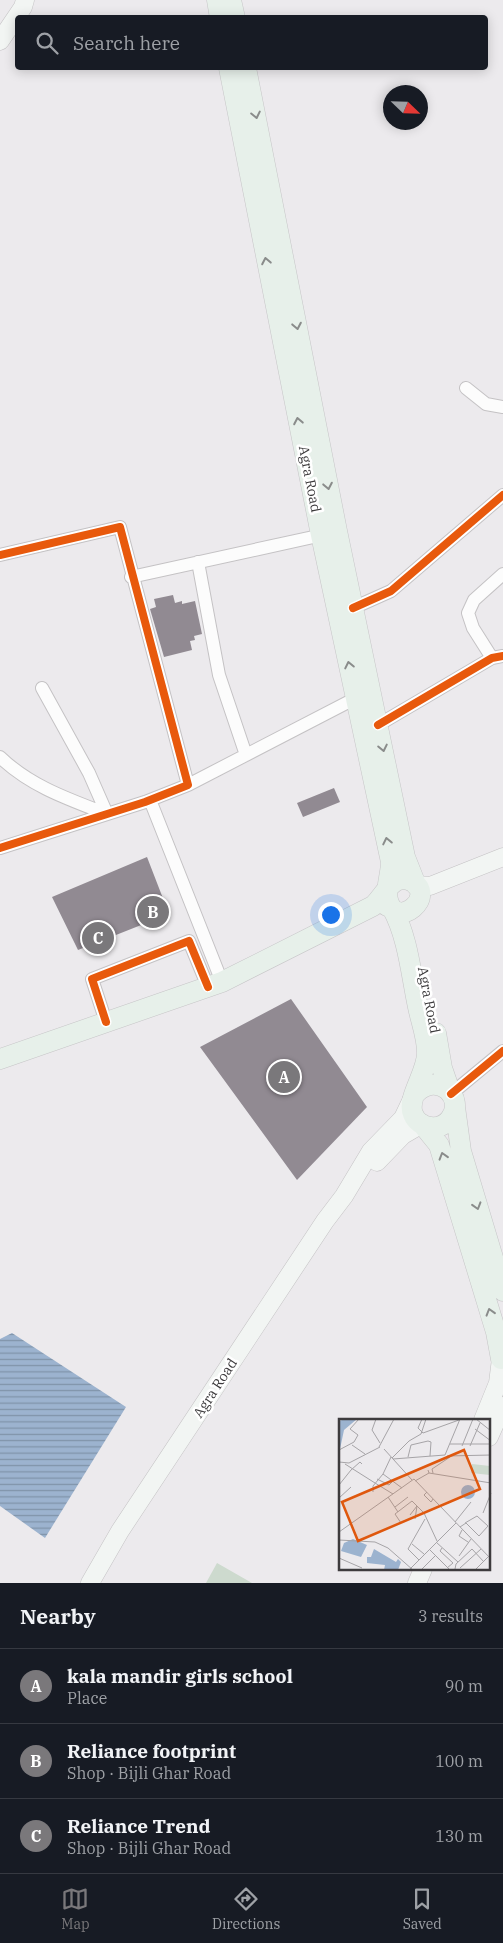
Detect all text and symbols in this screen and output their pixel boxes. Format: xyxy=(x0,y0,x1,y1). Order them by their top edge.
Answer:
search box xyxy=(15,15,488,70)
icon: search xyxy=(33,29,61,57)
text: Search here xyxy=(73,31,180,55)
north arrow xyxy=(383,85,428,130)
one-way arrow xyxy=(250,111,260,120)
one-way arrow xyxy=(262,257,272,266)
one-way arrow xyxy=(292,322,302,331)
one-way arrow xyxy=(293,416,304,425)
street label: Agra Road xyxy=(295,444,325,514)
one-way arrow xyxy=(323,481,333,490)
one-way arrow xyxy=(344,661,355,670)
one-way arrow xyxy=(377,743,387,752)
one-way arrow xyxy=(382,837,392,846)
pin: B xyxy=(137,893,169,931)
your location xyxy=(318,902,344,928)
pin: C xyxy=(82,919,114,957)
street label: Agra Road xyxy=(414,965,444,1035)
pin: A xyxy=(268,1058,300,1096)
one-way arrow xyxy=(438,1153,448,1161)
one-way arrow xyxy=(472,1201,482,1209)
one-way arrow xyxy=(485,1308,495,1316)
street label: Agra Road xyxy=(189,1354,241,1421)
inset map xyxy=(339,1419,490,1570)
text: Nearby xyxy=(20,1602,96,1630)
text: 3 results xyxy=(418,1606,483,1626)
text: kala mandir girls school xyxy=(67,1664,293,1688)
text: A xyxy=(30,1676,42,1696)
text: 90 m xyxy=(445,1676,483,1696)
text: Place xyxy=(67,1688,107,1708)
text: Reliance footprint xyxy=(67,1739,236,1763)
text: B xyxy=(30,1751,42,1771)
text: 100 m xyxy=(435,1751,483,1771)
text: Shop · Bijli Ghar Road xyxy=(67,1763,231,1783)
text: Reliance Trend xyxy=(67,1814,210,1838)
text: C xyxy=(31,1826,41,1846)
text: 130 m xyxy=(435,1826,483,1846)
text: Shop · Bijli Ghar Road xyxy=(67,1838,231,1858)
tab: Map xyxy=(61,1885,90,1933)
tab: Directions xyxy=(212,1885,280,1933)
tab: Saved xyxy=(403,1885,442,1933)

